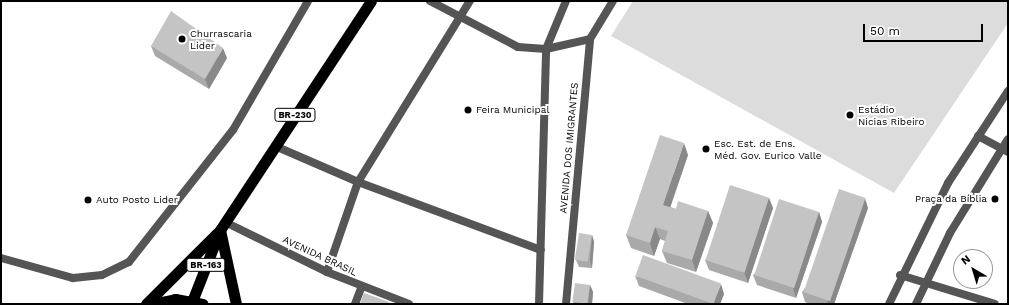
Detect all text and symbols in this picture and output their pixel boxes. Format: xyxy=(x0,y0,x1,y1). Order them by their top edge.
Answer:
scale bar xyxy=(865,16,985,42)
text: 50 m xyxy=(870,24,900,38)
place label: Churrascaria Lider xyxy=(190,27,252,50)
marker: Churrascaria Lider xyxy=(177,34,187,44)
street label: AVENIDA DOS IMIGRANTES xyxy=(557,82,581,214)
place label: Estádio Nicias Ribeiro xyxy=(858,103,924,126)
place label: Feira Municipal xyxy=(476,104,550,116)
marker: Feira Municipal xyxy=(463,105,473,115)
road number: BR-230 xyxy=(274,108,316,122)
marker: Estádio Nicias Ribeiro xyxy=(845,110,855,120)
place label: Esc. Est. de Ens. Méd. Gov. Eurico Valle xyxy=(714,137,822,160)
marker: Esc. Est. de Ens. Méd. Gov. Eurico Valle xyxy=(701,144,711,154)
place label: Praça da Bíblia xyxy=(914,193,987,205)
place label: Auto Posto Lider xyxy=(96,194,178,206)
marker: Praça da Bíblia xyxy=(990,194,1000,204)
marker: Auto Posto Lider xyxy=(83,195,93,205)
street label: AVENIDA BRASIL xyxy=(281,233,359,279)
north arrow xyxy=(953,249,993,289)
text: N xyxy=(959,252,973,268)
road number: BR-163 xyxy=(186,258,226,272)

